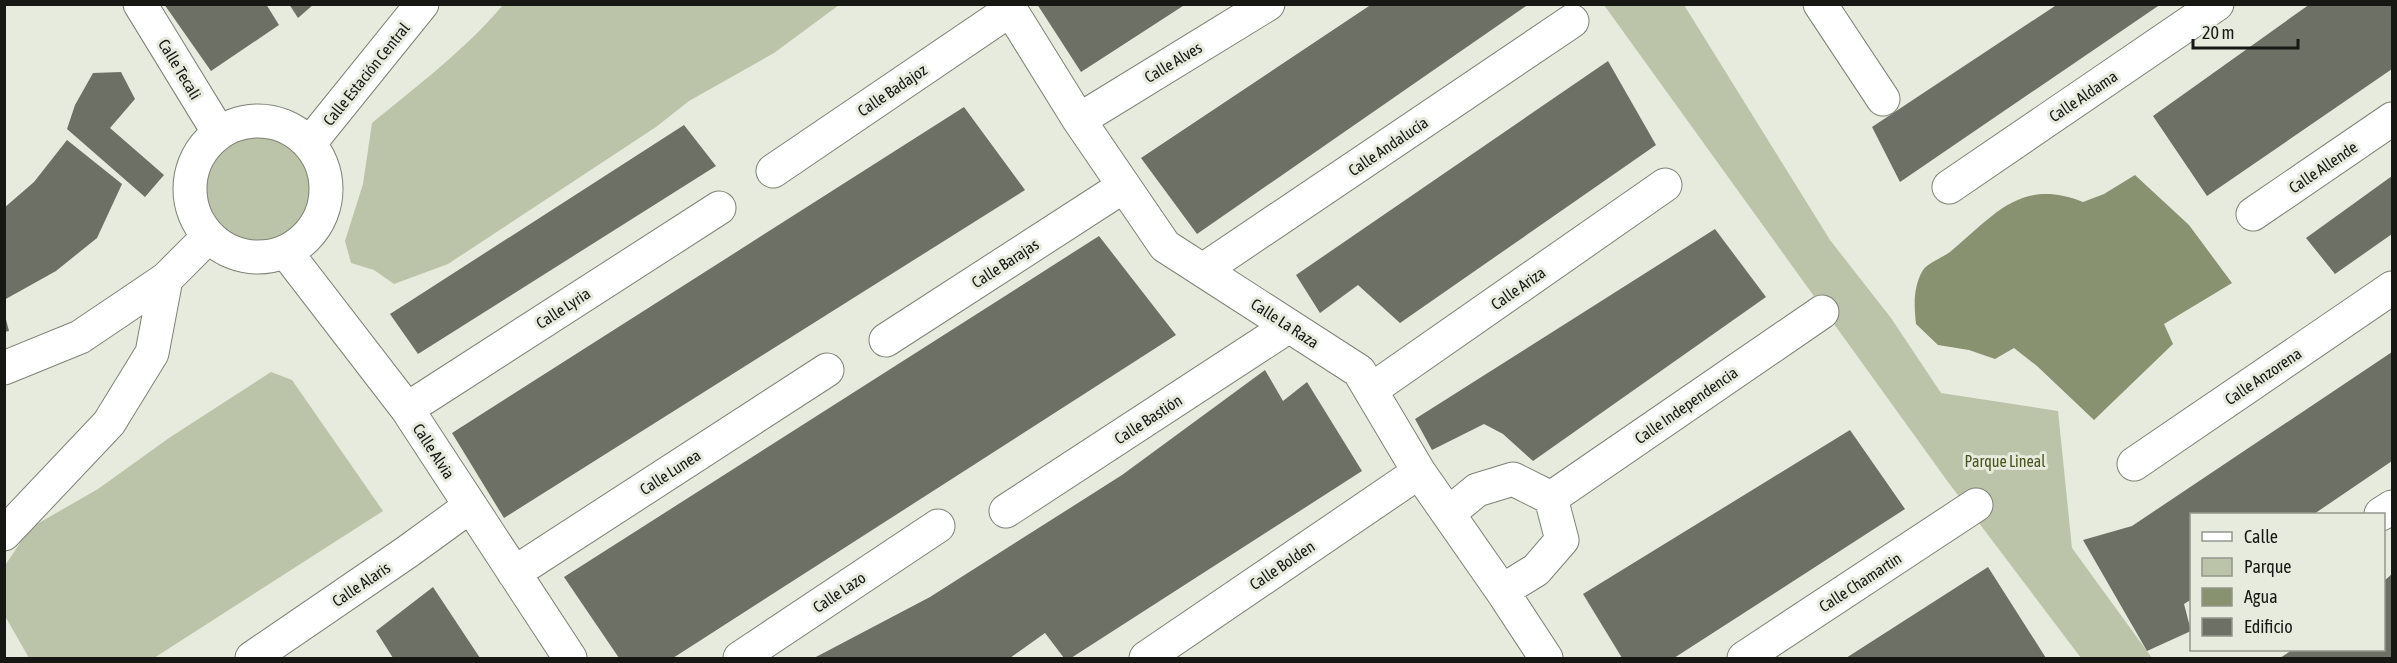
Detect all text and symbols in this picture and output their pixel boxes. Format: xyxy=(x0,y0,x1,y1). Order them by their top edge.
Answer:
scale bar xyxy=(2193,12,2298,50)
street label: Calle Estación Central xyxy=(319,18,413,129)
text: 20 m xyxy=(2202,22,2234,43)
street label: Calle Tecali xyxy=(155,36,205,102)
street label: Calle Alves xyxy=(1141,38,1205,86)
street label: Calle Badajoz xyxy=(854,60,931,120)
street label: Calle Aldama xyxy=(2045,67,2121,125)
street label: Calle Andalucía xyxy=(1345,113,1431,179)
street label: Calle Allende xyxy=(2285,138,2361,196)
street label: Calle Barajas xyxy=(968,235,1043,292)
street label: Calle Ariza xyxy=(1488,263,1548,313)
street label: Calle Lyria xyxy=(533,284,594,333)
street label: Calle La Raza xyxy=(1248,295,1322,351)
street label: Calle Anzorena xyxy=(2221,344,2305,408)
street label: Calle Independencia xyxy=(1631,363,1741,448)
street label: Calle Bastión xyxy=(1111,391,1185,447)
street label: Calle Alvia xyxy=(410,420,458,482)
street label: Calle Lunea xyxy=(636,446,704,498)
park label: Parque Lineal xyxy=(1964,452,2046,471)
legend xyxy=(2190,513,2385,651)
text: Calle xyxy=(2244,526,2278,547)
street label: Calle Bolden xyxy=(1246,537,1318,593)
street label: Calle Chamartin xyxy=(1816,549,1904,615)
text: Parque xyxy=(2244,556,2292,577)
street label: Calle Alaris xyxy=(329,558,394,610)
street label: Calle Lazo xyxy=(809,568,869,616)
text: Agua xyxy=(2244,586,2278,607)
text: Edificio xyxy=(2244,616,2293,637)

